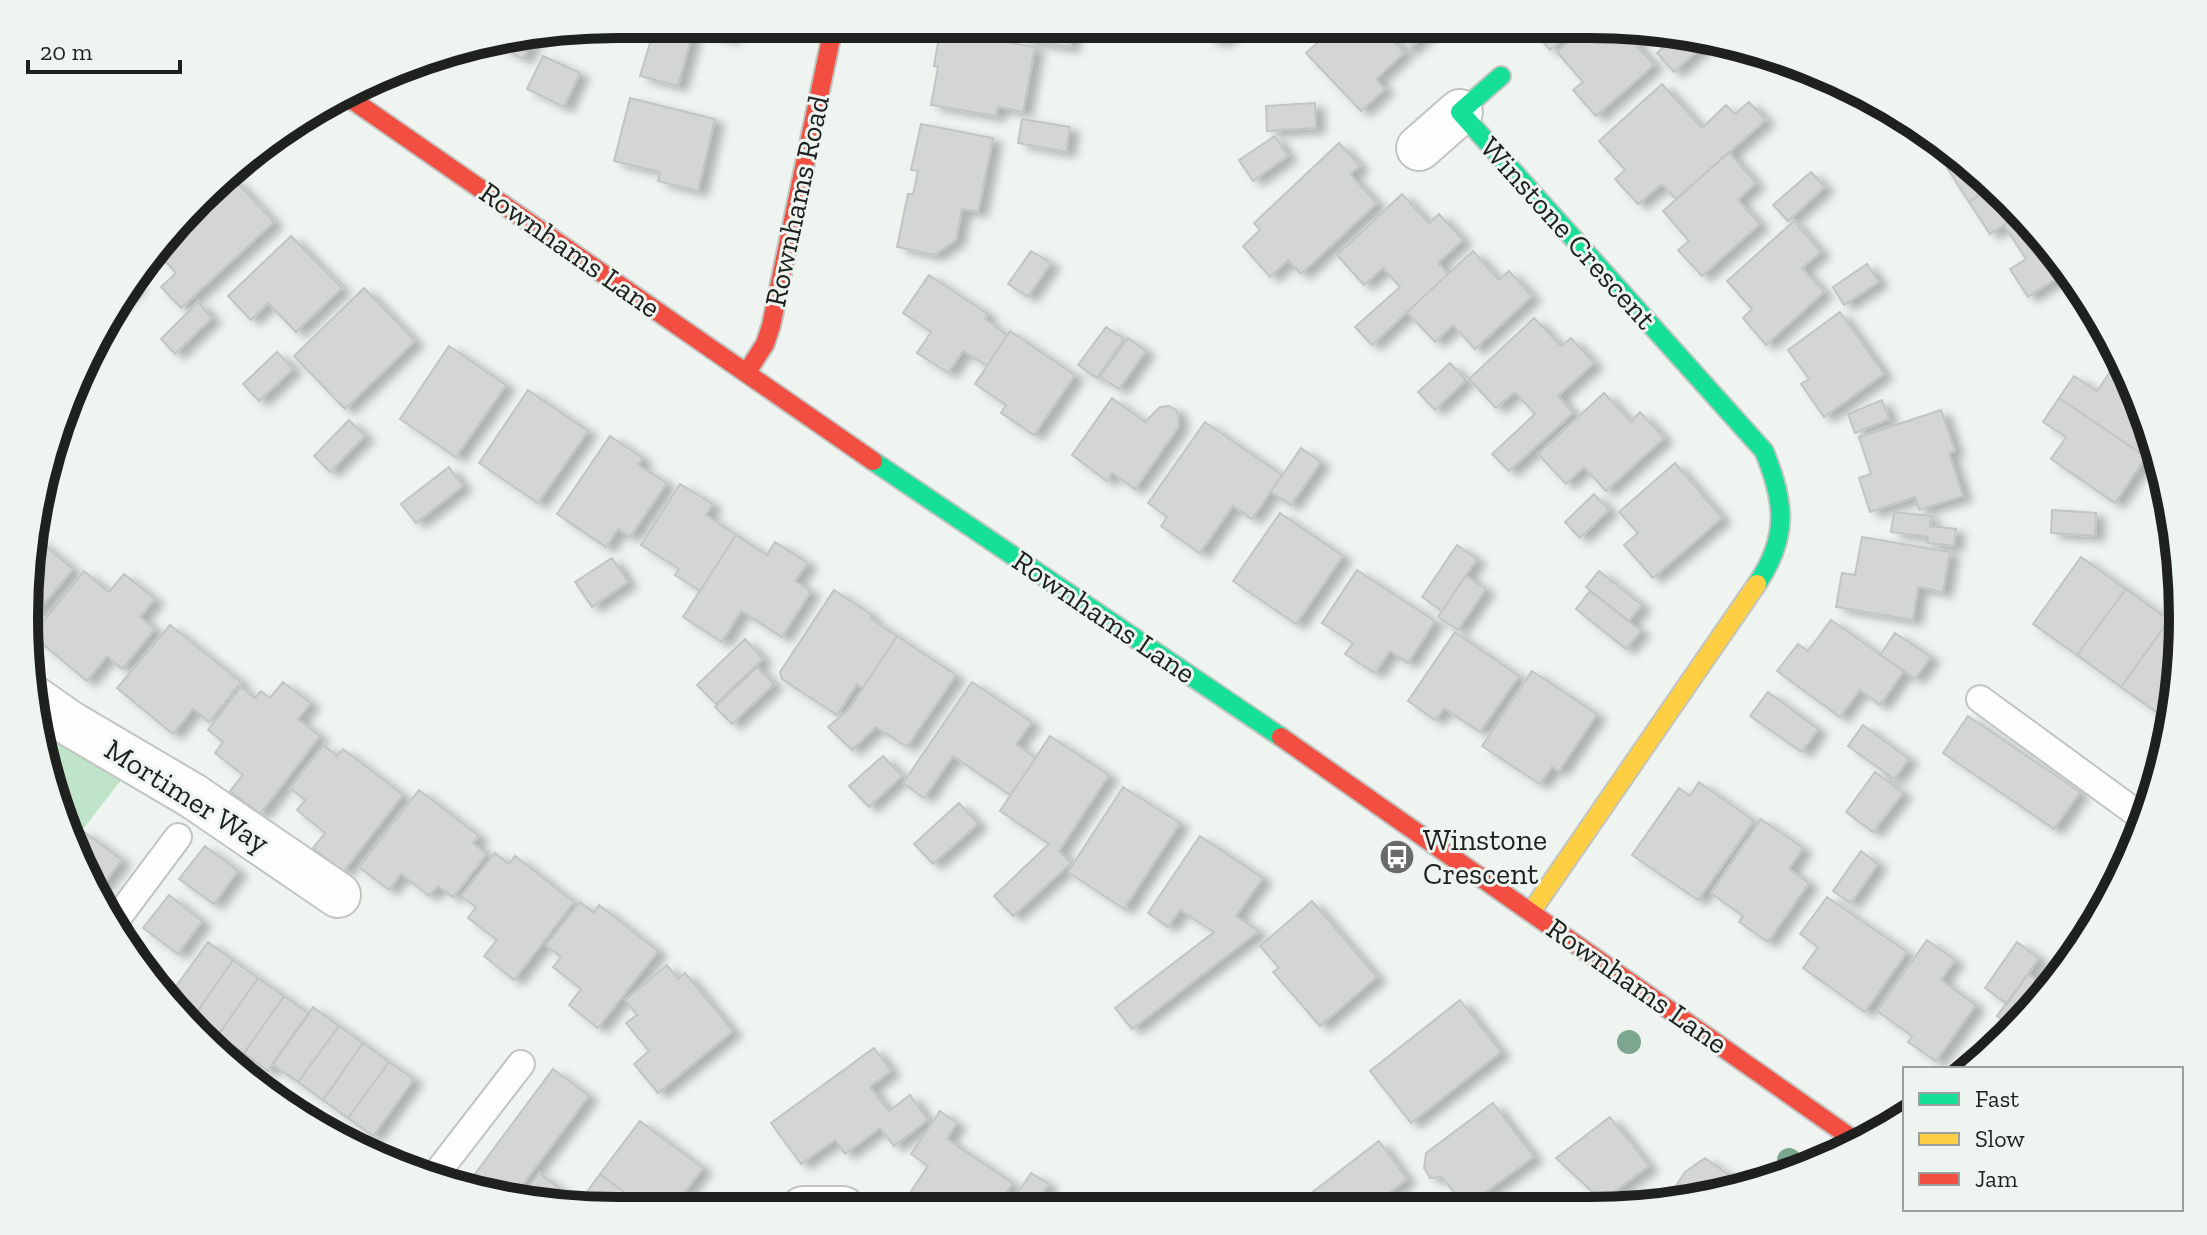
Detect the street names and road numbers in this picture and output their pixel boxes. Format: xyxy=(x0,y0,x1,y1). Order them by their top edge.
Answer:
street label: Rownhams Road xyxy=(757,92,837,310)
street label: Winstone Crescent xyxy=(1472,129,1664,337)
street label: Rownhams Lane xyxy=(473,174,667,326)
street label: Rownhams Lane xyxy=(1006,543,1202,691)
street label: Mortimer Way xyxy=(98,731,276,861)
street label: Rownhams Lane xyxy=(1540,910,1734,1062)

